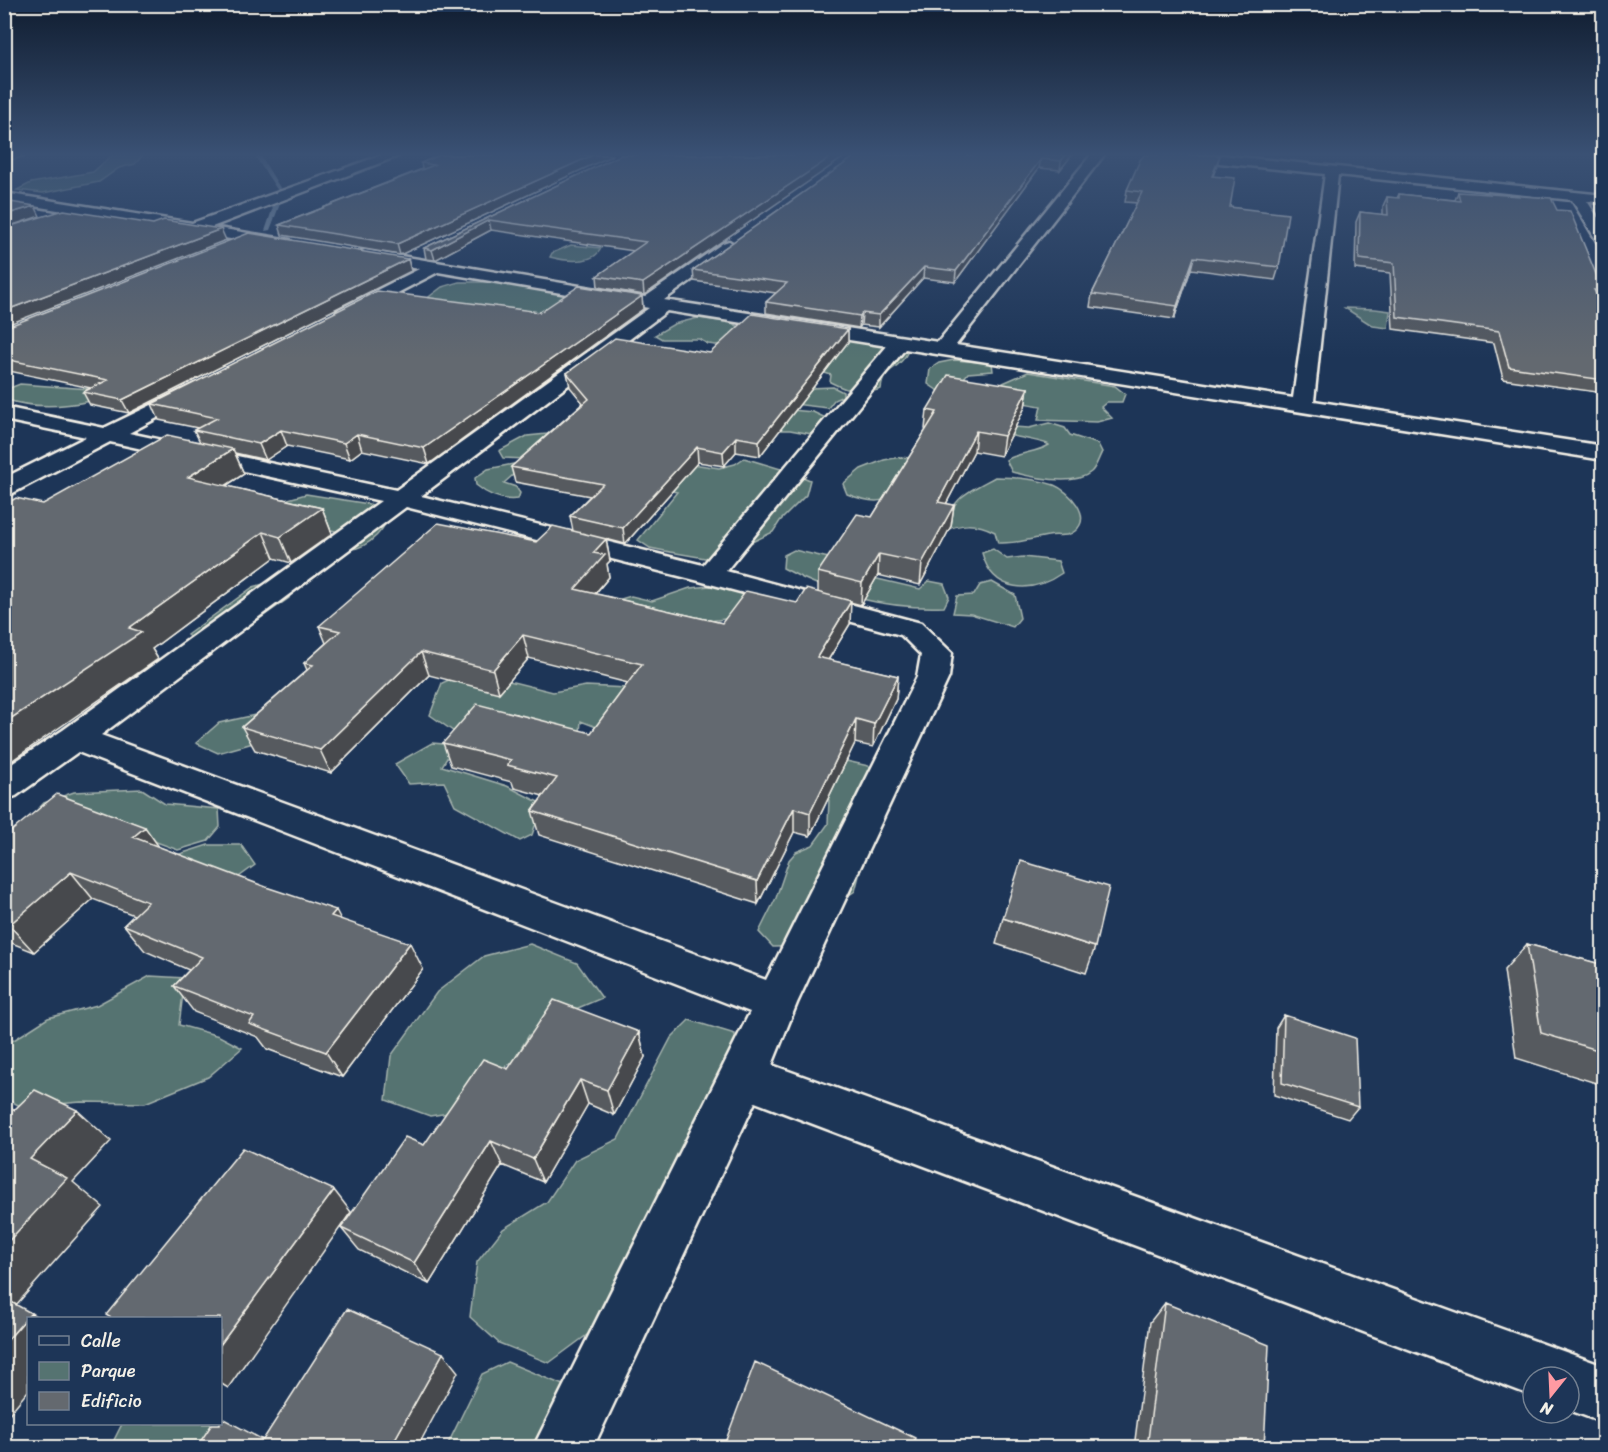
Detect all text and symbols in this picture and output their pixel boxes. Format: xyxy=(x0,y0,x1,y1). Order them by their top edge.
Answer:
legend xyxy=(27,1317,222,1425)
text: Calle xyxy=(81,1325,121,1357)
text: Parque xyxy=(81,1355,136,1387)
north arrow xyxy=(1521,1365,1581,1425)
text: Edificio xyxy=(81,1385,142,1417)
text: N xyxy=(1536,1393,1557,1425)

